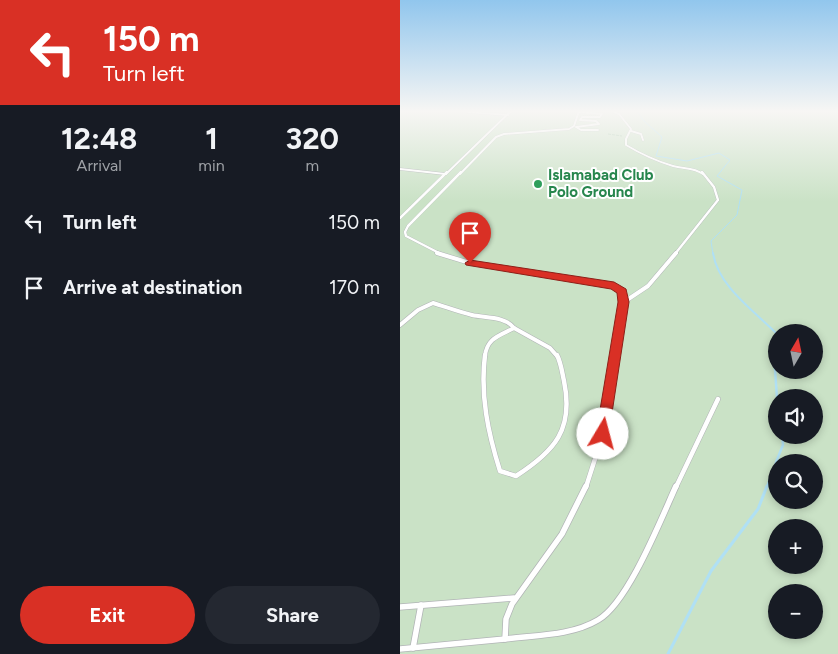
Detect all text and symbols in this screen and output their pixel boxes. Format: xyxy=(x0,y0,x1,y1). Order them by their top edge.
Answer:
text: 150 m xyxy=(103,18,200,60)
icon: left xyxy=(20,20,85,85)
text: Turn left xyxy=(103,60,185,87)
text: 12:48 xyxy=(61,120,137,157)
text: 1 xyxy=(205,120,218,157)
text: 320 xyxy=(286,120,339,157)
text: Arrival xyxy=(77,156,122,175)
text: min xyxy=(198,156,225,175)
text: m xyxy=(305,156,319,175)
place label: Islamabad Club Polo Ground xyxy=(548,166,654,201)
marker: Islamabad Club Polo Ground xyxy=(532,178,544,190)
icon: left xyxy=(20,209,48,237)
text: Turn left xyxy=(63,211,137,234)
text: 150 m xyxy=(328,211,380,234)
pin xyxy=(449,212,491,263)
icon: arrive xyxy=(456,219,484,247)
icon: arrive xyxy=(20,274,48,302)
text: Arrive at destination xyxy=(63,276,242,299)
text: 170 m xyxy=(329,276,380,299)
north arrow xyxy=(768,324,822,379)
map controls xyxy=(768,324,823,639)
button: sound xyxy=(768,389,823,444)
position arrow xyxy=(576,407,628,459)
button: search xyxy=(768,454,823,509)
button: + xyxy=(768,519,823,574)
button: − xyxy=(768,584,823,639)
button: Exit xyxy=(20,586,195,644)
button: Share xyxy=(205,586,380,644)

